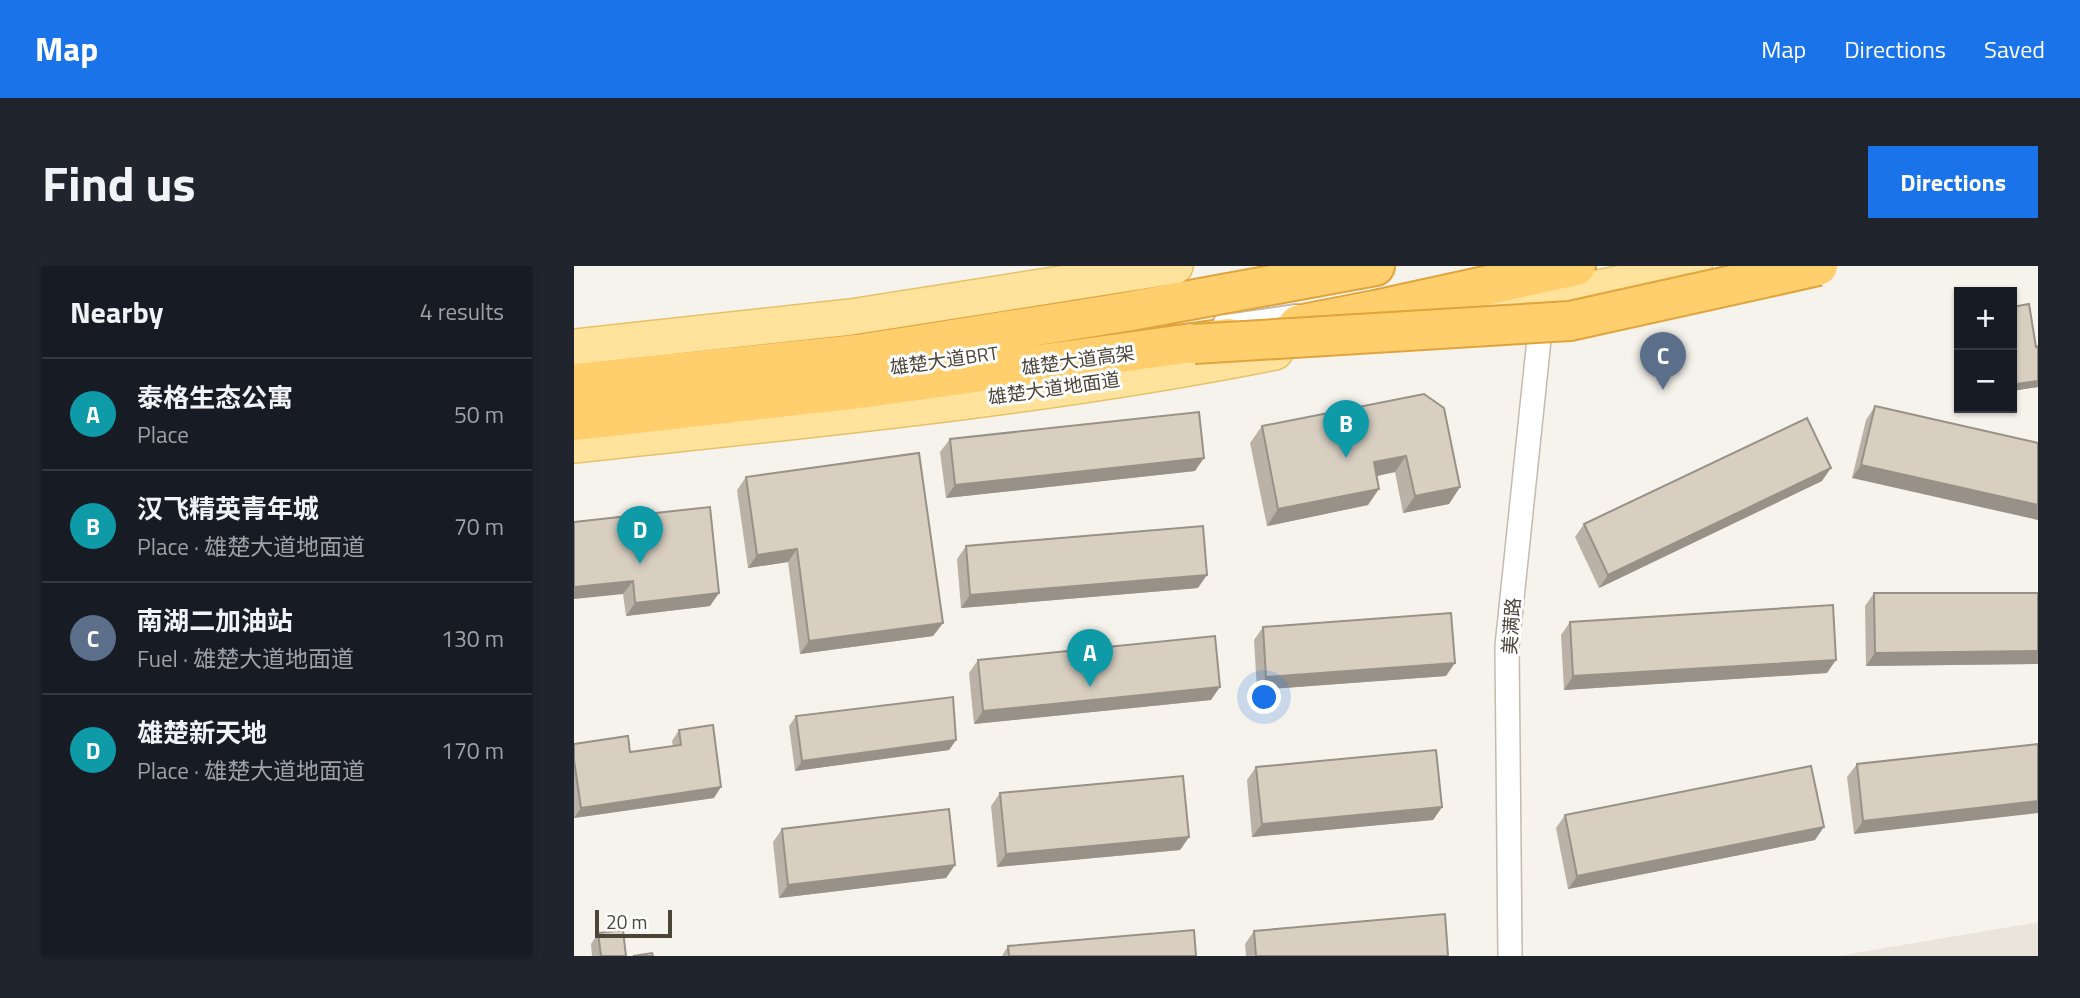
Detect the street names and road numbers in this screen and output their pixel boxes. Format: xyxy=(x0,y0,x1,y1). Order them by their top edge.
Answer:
street label: 雄楚大道高架 xyxy=(1019,337,1136,382)
street label: 雄楚大道BRT xyxy=(888,338,1000,381)
street label: 雄楚大道地面道 xyxy=(986,364,1122,411)
street label: 美满路 xyxy=(1494,597,1527,655)

